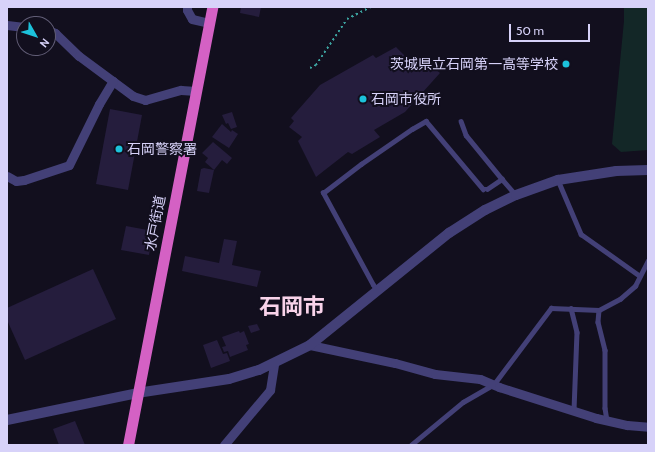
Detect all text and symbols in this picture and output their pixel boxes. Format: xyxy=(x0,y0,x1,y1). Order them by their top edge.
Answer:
north arrow xyxy=(16,16,56,56)
scale bar xyxy=(511,16,592,42)
text: 50 m xyxy=(516,23,544,38)
text: N xyxy=(37,35,52,50)
place label: 茨城県立石岡第一高等学校 xyxy=(390,56,558,72)
marker: 茨城県立石岡第一高等学校 xyxy=(561,59,571,69)
place label: 石岡市役所 xyxy=(371,91,441,107)
marker: 石岡市役所 xyxy=(358,94,368,104)
place label: 石岡警察署 xyxy=(127,141,197,157)
marker: 石岡警察署 xyxy=(114,144,124,154)
street label: 水戸街道 xyxy=(141,194,169,252)
district label: 石岡市 xyxy=(259,294,325,320)

